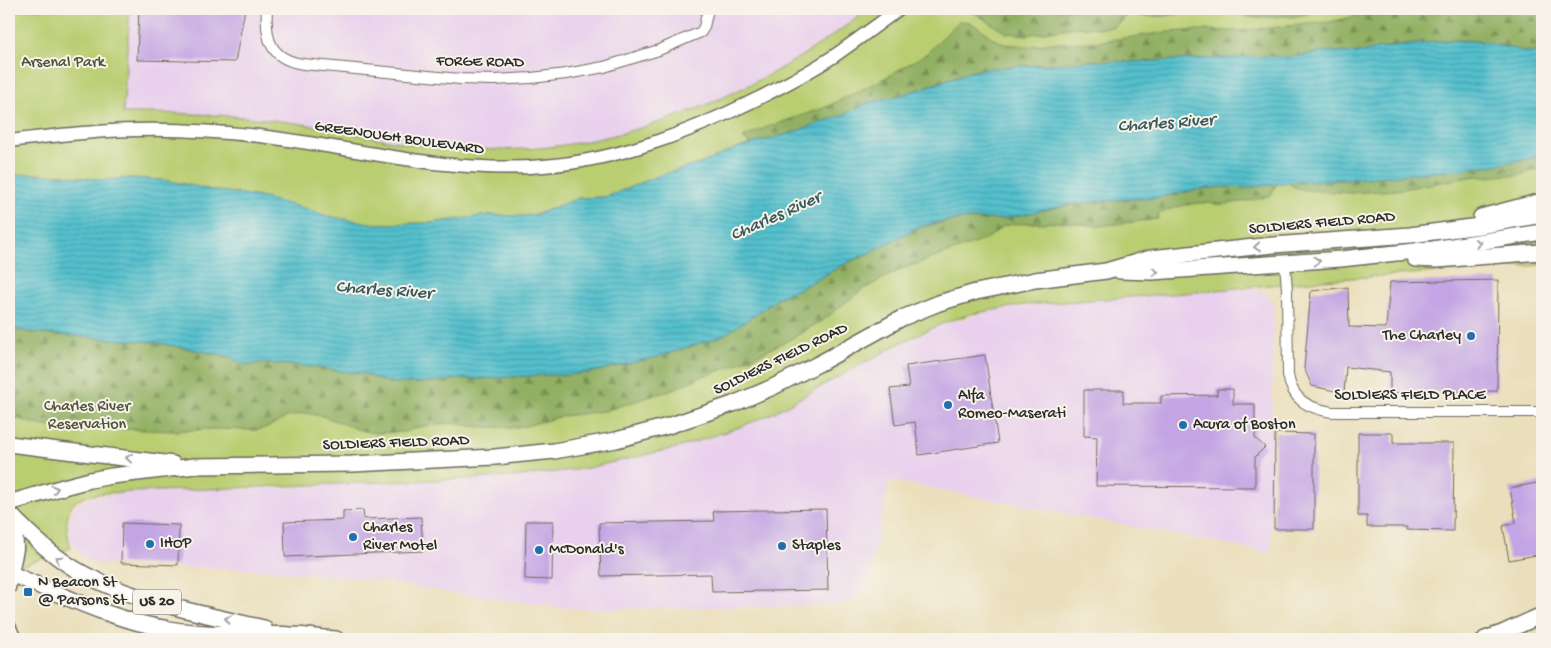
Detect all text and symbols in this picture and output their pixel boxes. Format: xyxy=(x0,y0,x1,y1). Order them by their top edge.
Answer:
street label: FORGE ROAD xyxy=(435,53,525,73)
park label: Arsenal Park xyxy=(21,54,107,73)
water label: Charles River xyxy=(1117,110,1219,138)
street label: GREENOUGH BOULEVARD xyxy=(313,118,485,160)
water label: Charles River xyxy=(727,186,828,246)
street label: SOLDIERS FIELD ROAD xyxy=(1248,208,1396,240)
one-way arrow xyxy=(1474,238,1482,248)
one-way arrow xyxy=(1253,241,1261,252)
one-way arrow xyxy=(1313,255,1321,266)
one-way arrow xyxy=(1151,266,1159,277)
water label: Charles River xyxy=(335,277,437,305)
street label: SOLDIERS FIELD ROAD xyxy=(711,319,852,401)
place label: The Charley xyxy=(1382,327,1461,346)
marker: The Charley xyxy=(1465,330,1477,342)
place label: Alfa Romeo-Maserati xyxy=(958,387,1066,424)
street label: SOLDIERS FIELD PLACE xyxy=(1334,387,1487,406)
park label: Charles River Reservation xyxy=(44,398,131,435)
marker: Alfa Romeo-Maserati xyxy=(942,399,954,411)
place label: Acura of Boston xyxy=(1193,416,1296,435)
marker: Acura of Boston xyxy=(1177,419,1189,431)
street label: SOLDIERS FIELD ROAD xyxy=(322,432,470,456)
one-way arrow xyxy=(125,453,133,464)
one-way arrow xyxy=(51,484,59,494)
place label: Charles River Motel xyxy=(363,519,437,556)
marker: Charles River Motel xyxy=(347,531,359,543)
place label: IHOP xyxy=(160,535,192,554)
place label: Staples xyxy=(792,537,841,556)
marker: IHOP xyxy=(144,538,156,550)
marker: Staples xyxy=(776,540,788,552)
place label: McDonald's xyxy=(549,541,625,560)
marker: McDonald's xyxy=(533,544,545,556)
one-way arrow xyxy=(55,556,65,565)
place label: N Beacon St @ Parsons St xyxy=(38,574,128,611)
marker: N Beacon St @ Parsons St xyxy=(22,586,34,598)
road number: US 20 xyxy=(133,590,181,614)
one-way arrow xyxy=(223,614,232,625)

